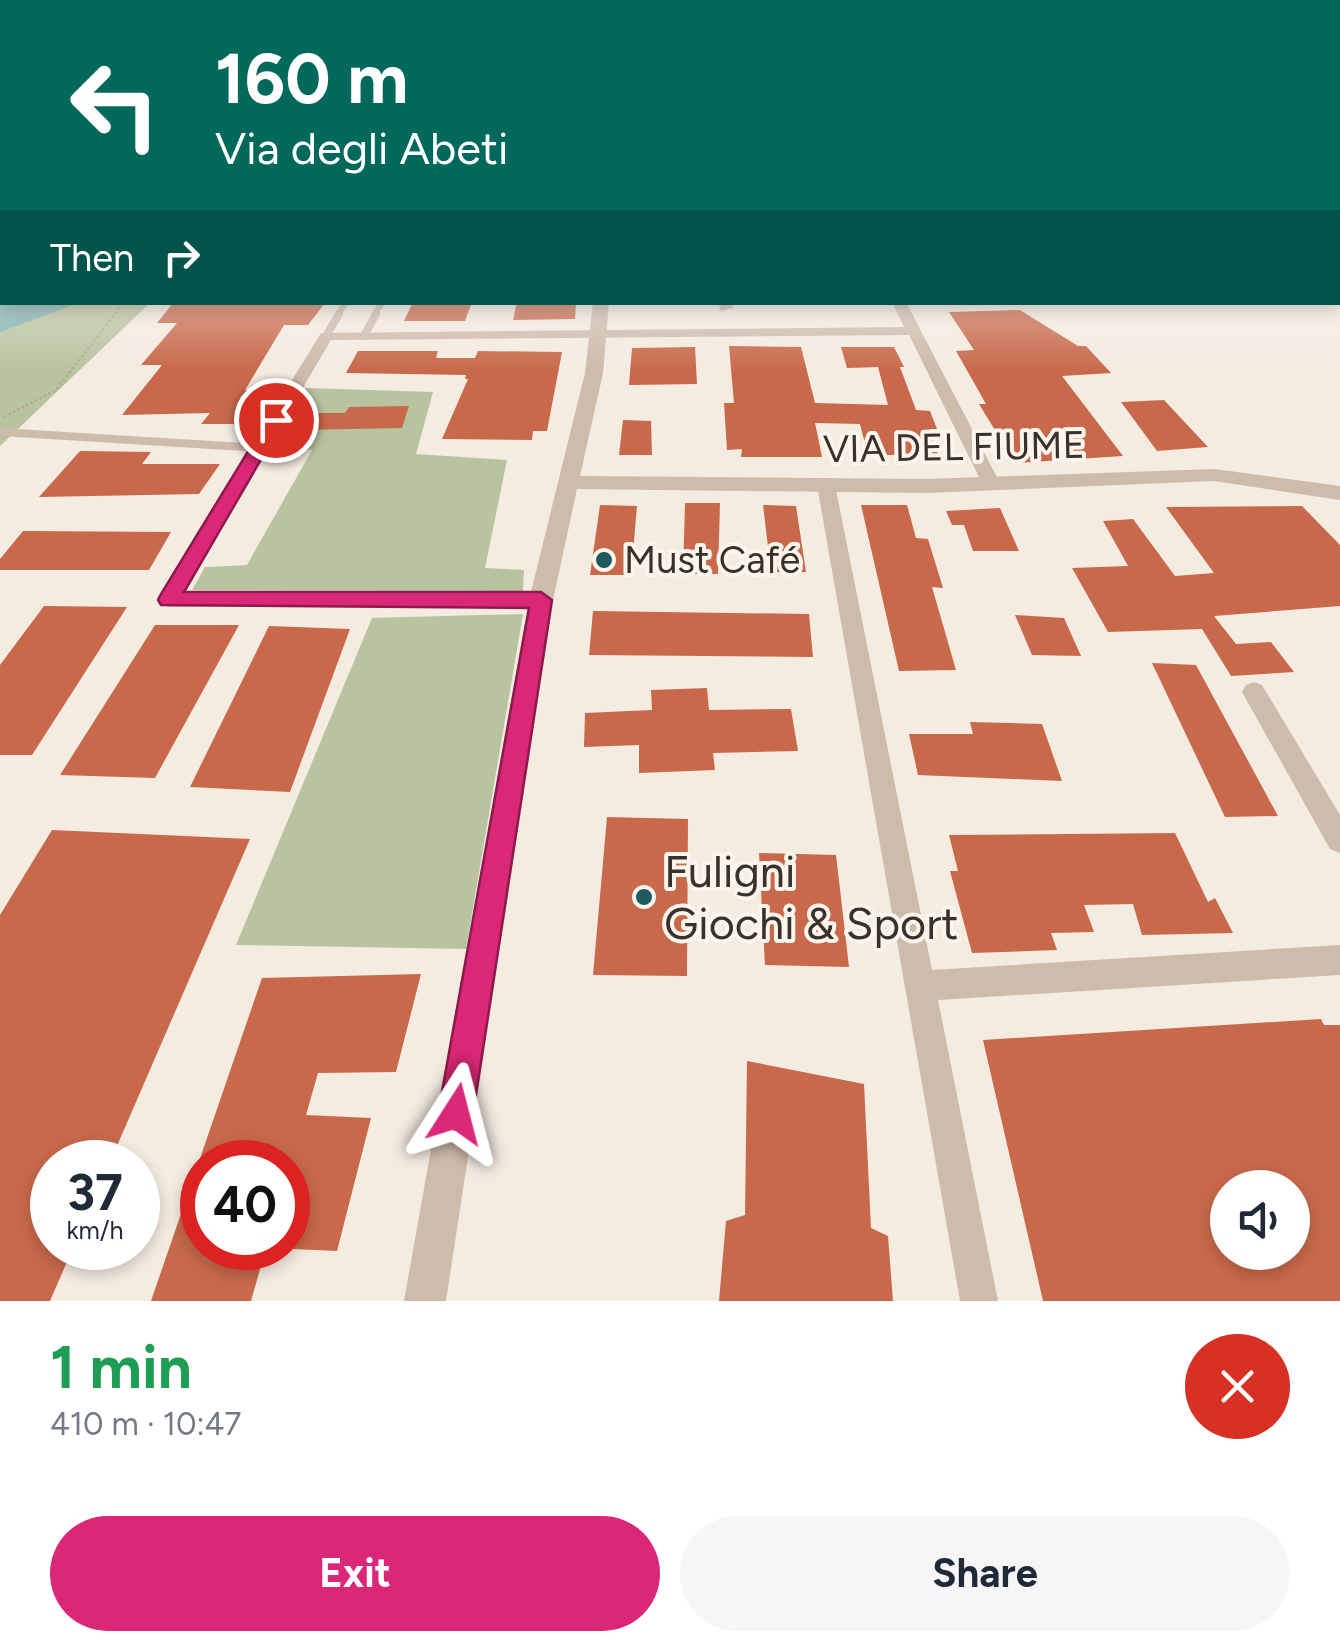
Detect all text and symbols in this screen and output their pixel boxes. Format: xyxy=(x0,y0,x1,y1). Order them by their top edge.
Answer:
text: 160 m xyxy=(215,36,408,121)
icon: left xyxy=(50,40,180,170)
text: Via degli Abeti xyxy=(215,121,508,175)
icon: right xyxy=(154,230,209,285)
text: Then xyxy=(50,235,134,281)
pin xyxy=(234,378,319,463)
icon: arrive xyxy=(249,393,304,448)
street label: VIA DEL FIUME xyxy=(823,422,1085,472)
place label: Must Café xyxy=(624,537,800,583)
marker: Must Café xyxy=(593,549,615,571)
place label: Fuligni Giochi & Sport xyxy=(664,844,958,950)
marker: Fuligni Giochi & Sport xyxy=(633,886,655,908)
position arrow xyxy=(404,1062,508,1166)
speed limit sign: 40 xyxy=(180,1140,310,1270)
text: 37 xyxy=(67,1162,123,1223)
map controls xyxy=(1210,1170,1310,1270)
button: sound xyxy=(1210,1170,1310,1270)
text: km/h xyxy=(66,1215,124,1245)
text: 1 min xyxy=(50,1331,192,1403)
button: close xyxy=(1185,1334,1290,1439)
text: 410 m · 10:47 xyxy=(50,1405,242,1443)
button: Exit xyxy=(50,1516,660,1631)
button: Share xyxy=(680,1516,1290,1631)

